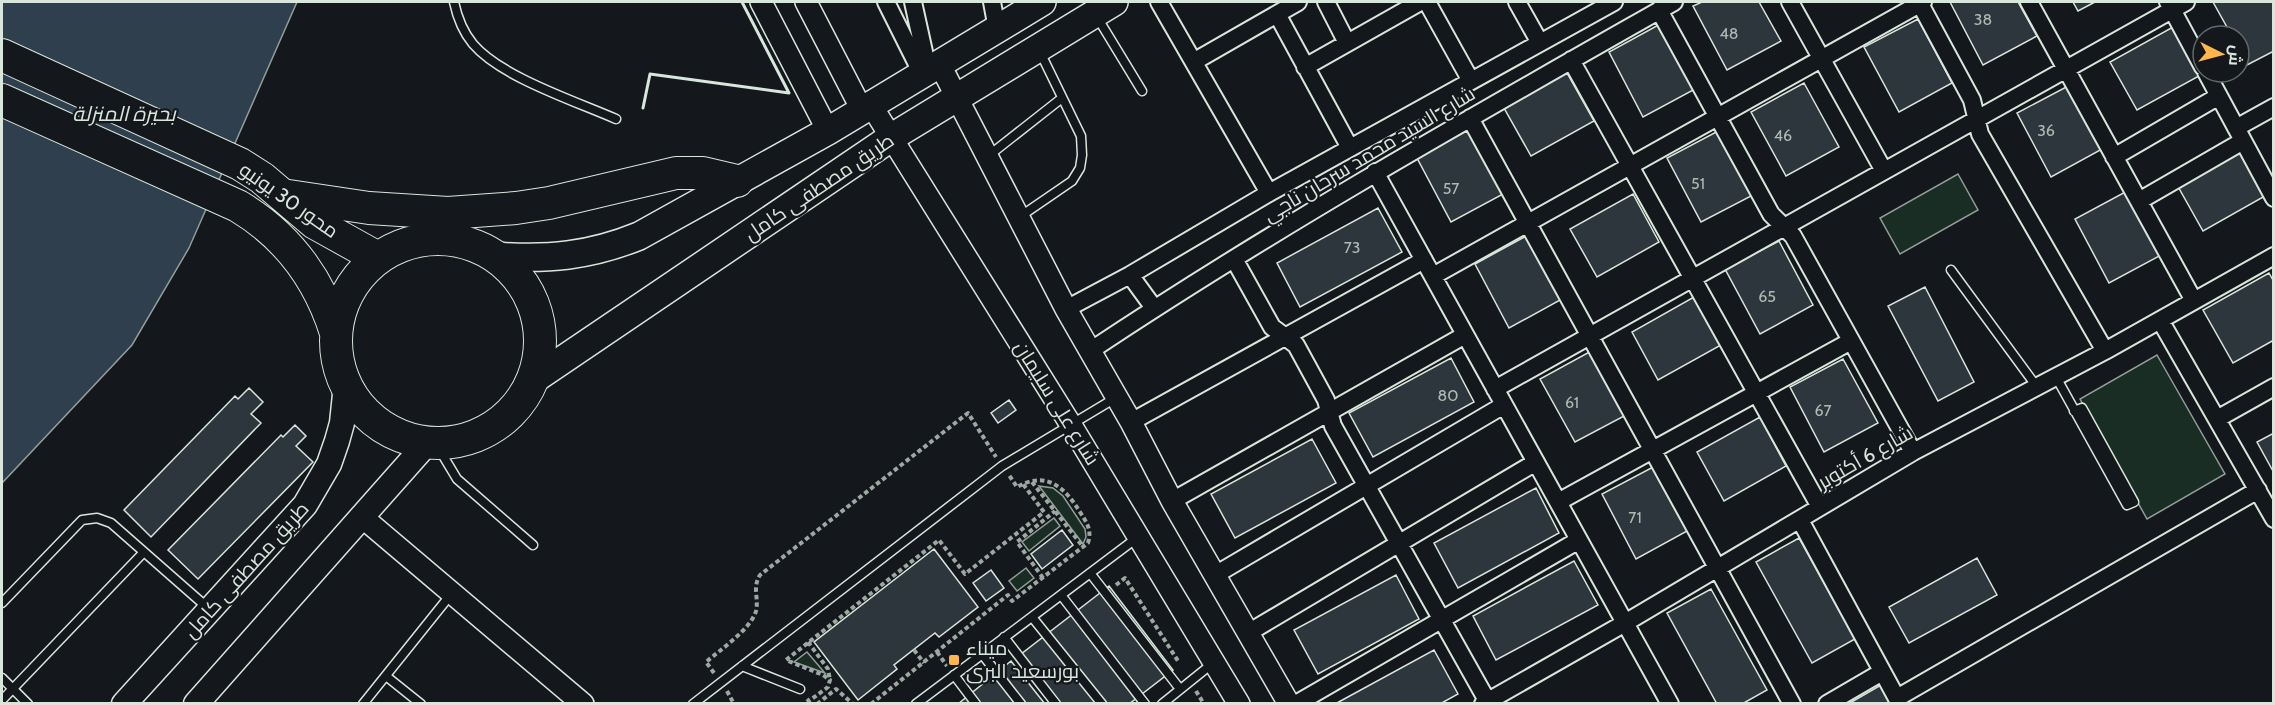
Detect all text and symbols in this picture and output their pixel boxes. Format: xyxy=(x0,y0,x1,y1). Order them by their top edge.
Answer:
house number: 38 xyxy=(1974,10,1992,29)
house number: 48 xyxy=(1720,24,1738,43)
north arrow xyxy=(2191,24,2251,84)
text: ش xyxy=(2225,44,2246,67)
street label: شارع السيد محمد سرحان ناجي xyxy=(1259,81,1481,230)
water label: بحيرة المنزلة xyxy=(72,101,177,126)
house number: 36 xyxy=(2037,121,2055,140)
house number: 46 xyxy=(1774,126,1792,145)
street label: طريق مصطفى كامل xyxy=(740,128,899,247)
street label: محور 30 يونيو xyxy=(235,157,343,243)
house number: 51 xyxy=(1691,174,1705,193)
house number: 57 xyxy=(1443,179,1459,198)
house number: 73 xyxy=(1344,238,1360,257)
house number: 65 xyxy=(1758,287,1776,306)
street label: شارع على سليمان xyxy=(1008,336,1105,471)
house number: 80 xyxy=(1438,386,1458,405)
house number: 61 xyxy=(1565,393,1579,412)
house number: 67 xyxy=(1814,401,1832,420)
street label: شارع 6 أكتوبر xyxy=(1812,420,1918,496)
street label: طريق مصطفى كامل xyxy=(178,497,314,644)
house number: 71 xyxy=(1628,508,1642,527)
place label: ميناء بورسعيد البرى xyxy=(966,636,1079,684)
marker: ميناء بورسعيد البرى xyxy=(947,653,961,667)

